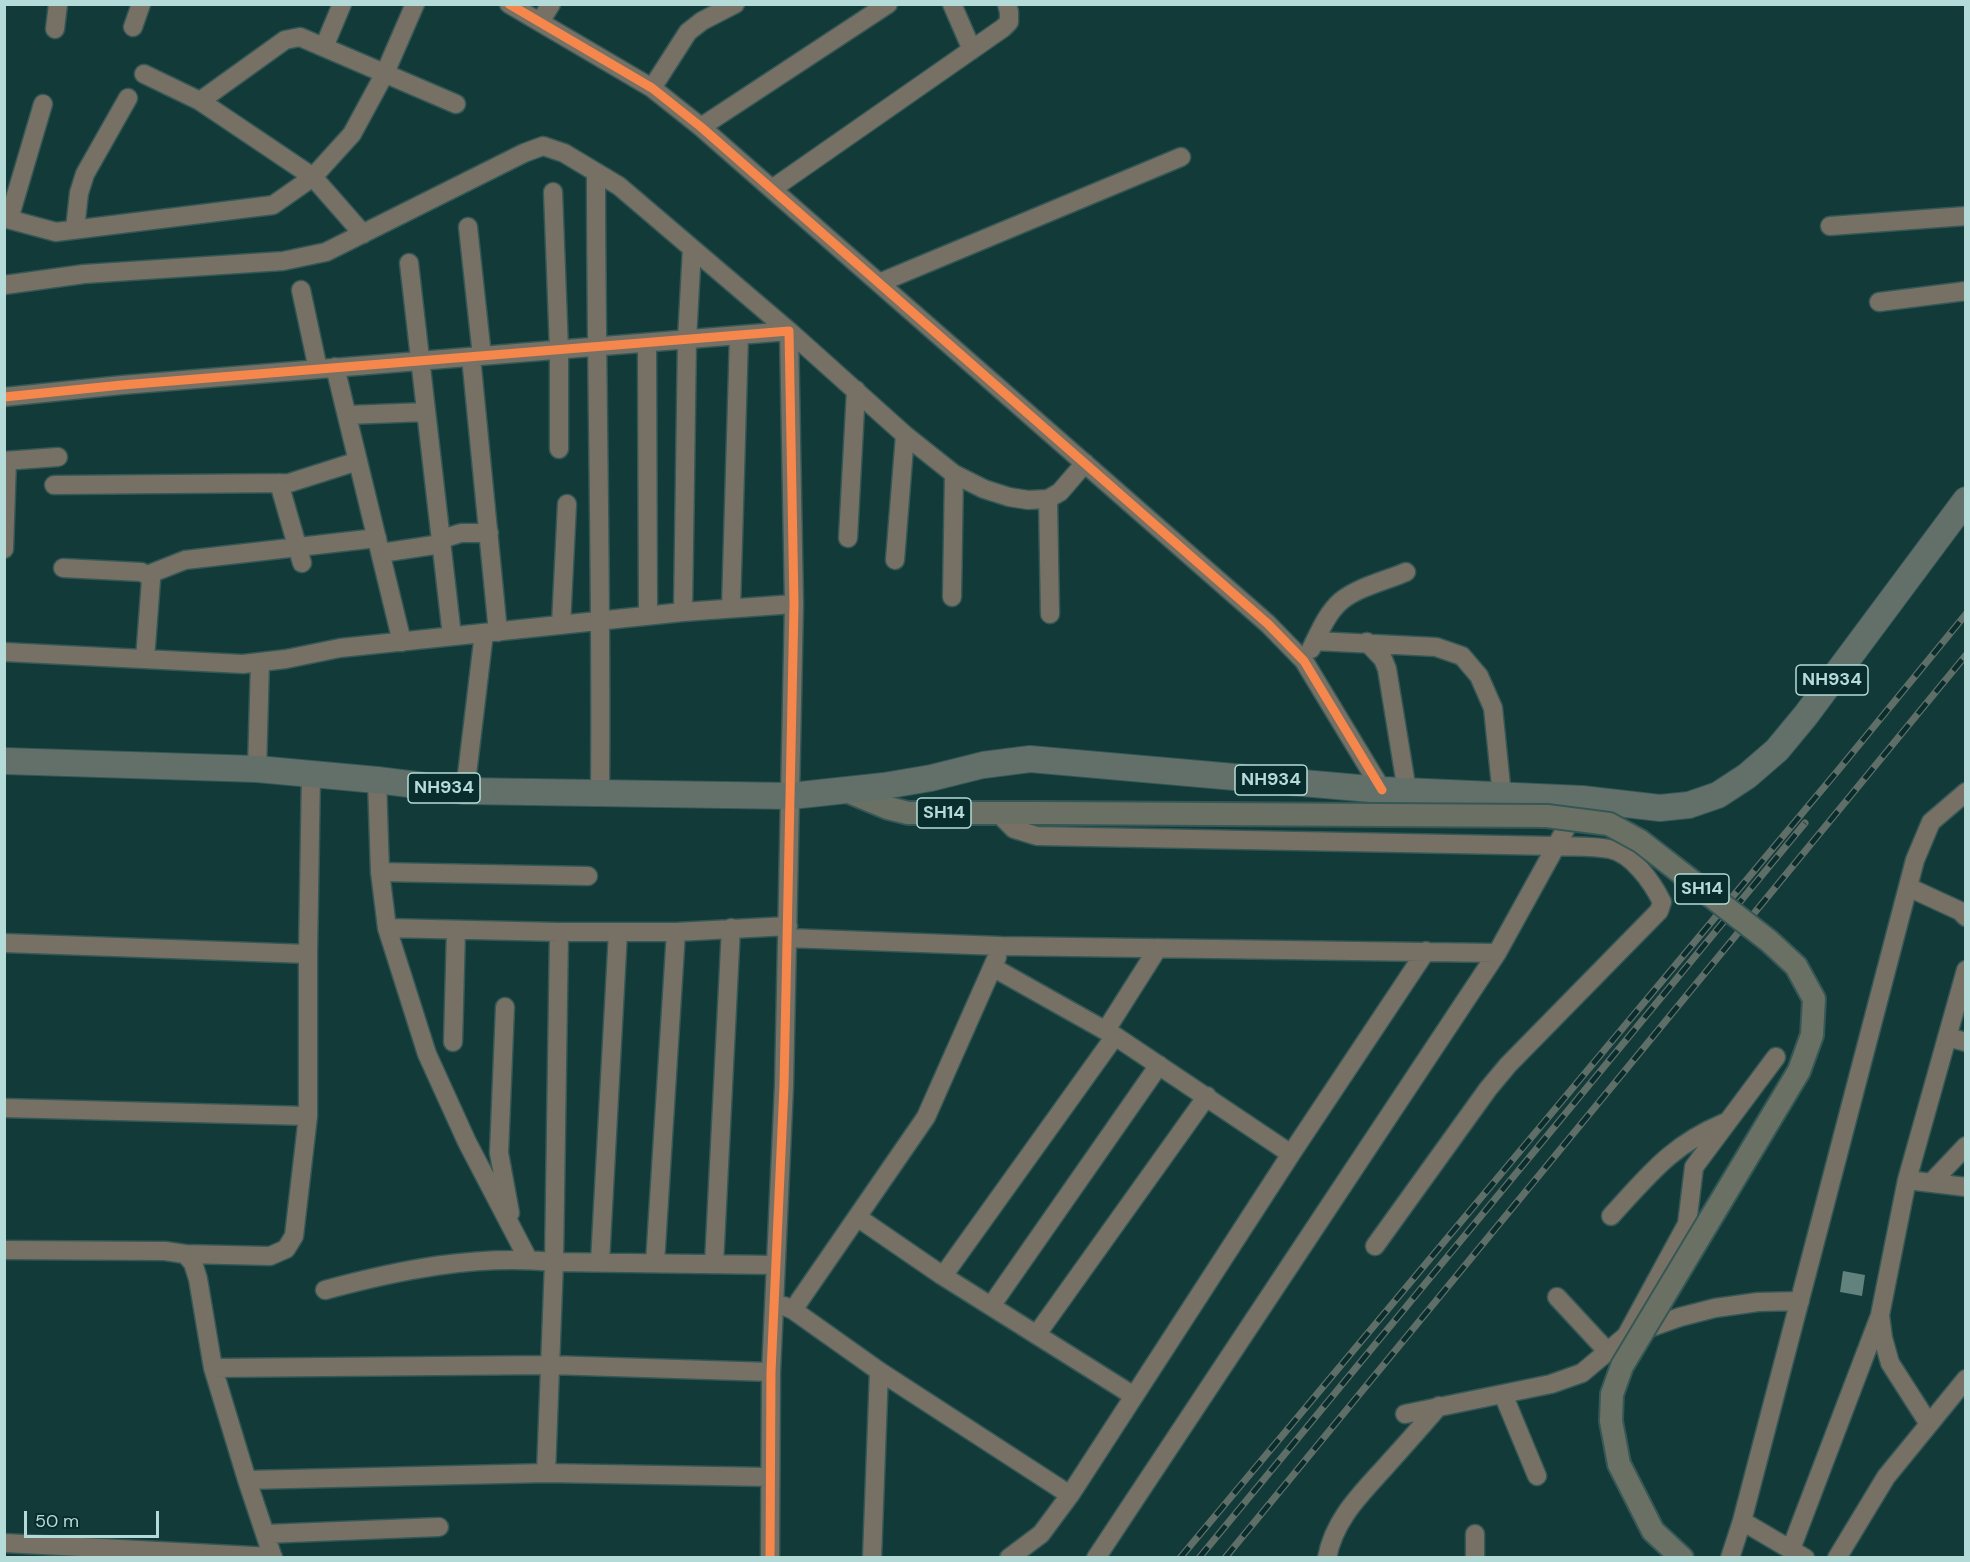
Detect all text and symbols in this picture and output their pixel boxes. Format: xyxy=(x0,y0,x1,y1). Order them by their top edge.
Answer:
road number: NH934 xyxy=(1796,665,1868,695)
road number: NH934 xyxy=(1235,765,1307,795)
road number: NH934 xyxy=(408,773,480,803)
road number: SH14 xyxy=(917,798,971,828)
road number: SH14 xyxy=(1675,874,1729,904)
scale bar xyxy=(27,1499,162,1537)
text: 50 m xyxy=(35,1509,79,1533)

